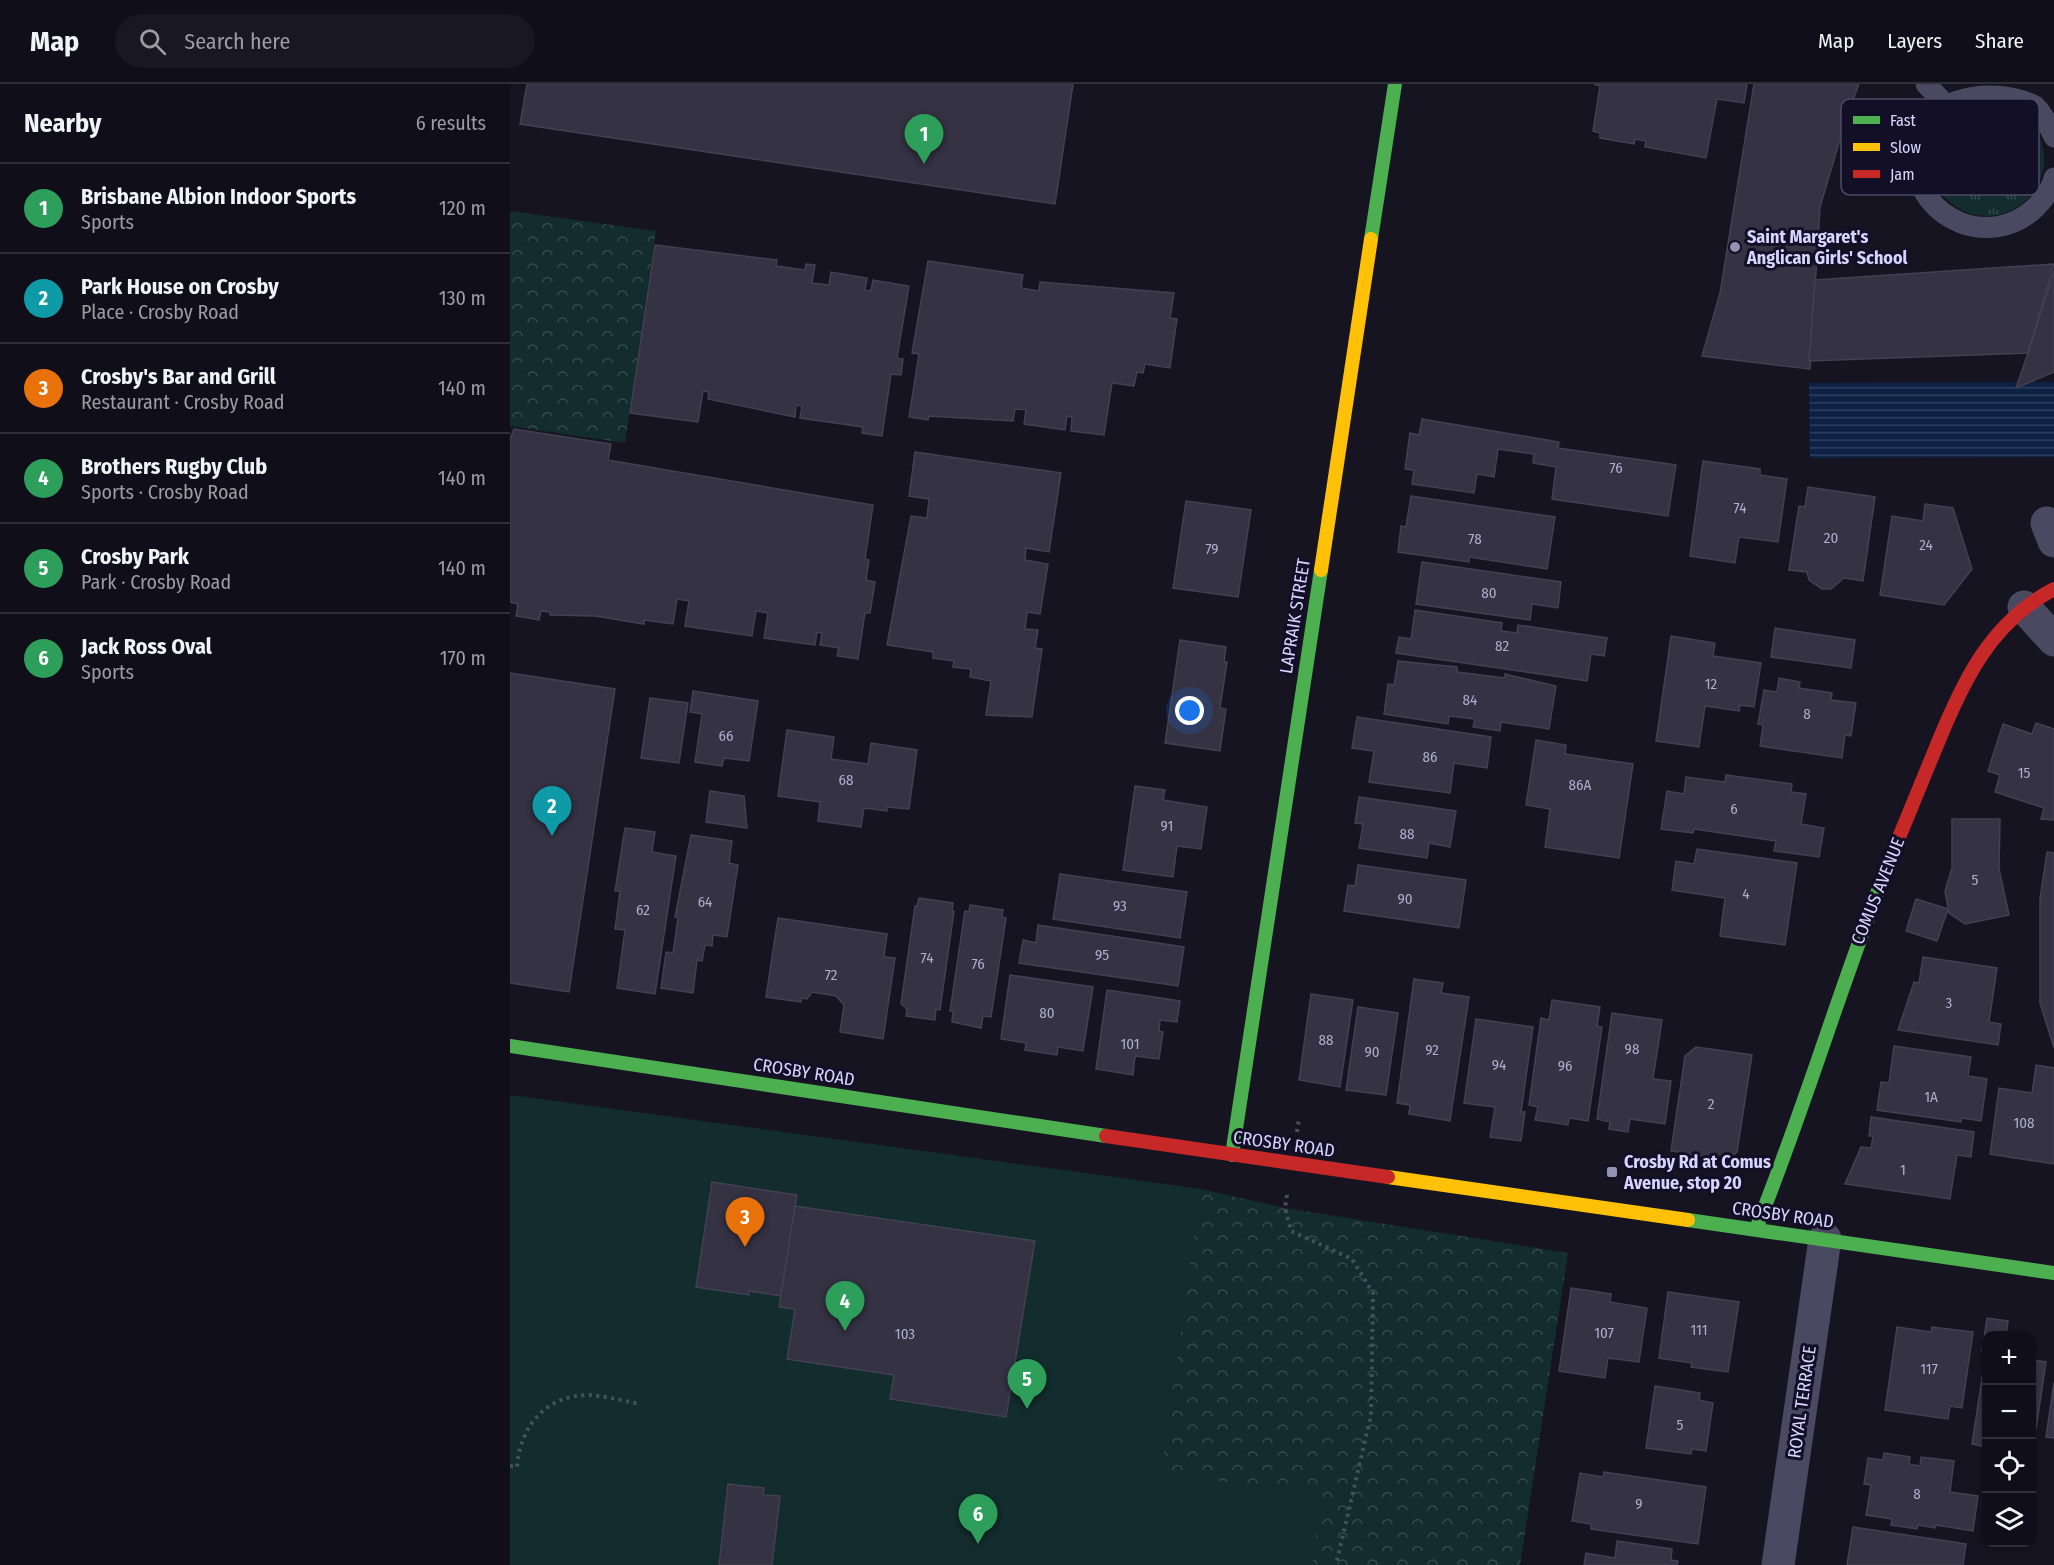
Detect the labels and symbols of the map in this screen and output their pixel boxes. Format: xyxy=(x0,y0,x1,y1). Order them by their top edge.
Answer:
legend xyxy=(1841,99,2039,195)
text: Fast xyxy=(1890,111,1917,130)
pin: 1 xyxy=(904,115,944,164)
text: Slow xyxy=(1890,138,1921,157)
text: Jam xyxy=(1890,165,1915,184)
place label: Saint Margaret's Anglican Girls' School xyxy=(1746,226,1908,269)
marker: Saint Margaret's Anglican Girls' School xyxy=(1728,240,1742,254)
house number: 76 xyxy=(1609,459,1623,477)
house number: 74 xyxy=(1734,499,1746,517)
house number: 20 xyxy=(1824,529,1838,547)
house number: 78 xyxy=(1468,530,1482,548)
house number: 24 xyxy=(1919,536,1933,554)
house number: 79 xyxy=(1205,540,1219,558)
street label: LAPRAIK STREET xyxy=(1275,556,1315,675)
house number: 80 xyxy=(1481,584,1497,602)
house number: 82 xyxy=(1495,637,1509,655)
house number: 12 xyxy=(1705,675,1718,693)
house number: 84 xyxy=(1463,691,1477,709)
your location xyxy=(1175,696,1204,725)
house number: 8 xyxy=(1803,705,1811,723)
house number: 66 xyxy=(719,727,733,745)
house number: 86 xyxy=(1423,748,1437,766)
house number: 15 xyxy=(2018,764,2030,782)
house number: 68 xyxy=(839,771,853,789)
house number: 86A xyxy=(1569,776,1592,794)
pin: 2 xyxy=(532,786,572,836)
house number: 6 xyxy=(1730,800,1738,818)
house number: 91 xyxy=(1161,817,1173,835)
house number: 88 xyxy=(1399,825,1415,843)
street label: COMUS AVENUE xyxy=(1847,834,1909,948)
house number: 5 xyxy=(1972,871,1979,889)
house number: 4 xyxy=(1742,885,1750,903)
house number: 90 xyxy=(1397,890,1413,908)
house number: 64 xyxy=(698,893,712,911)
house number: 93 xyxy=(1113,897,1127,915)
house number: 62 xyxy=(636,901,650,919)
house number: 95 xyxy=(1095,946,1109,964)
house number: 74 xyxy=(921,949,933,967)
house number: 76 xyxy=(971,955,985,973)
house number: 72 xyxy=(825,966,838,984)
house number: 3 xyxy=(1946,994,1953,1012)
house number: 80 xyxy=(1039,1004,1055,1022)
house number: 88 xyxy=(1318,1031,1334,1049)
house number: 101 xyxy=(1120,1035,1140,1053)
house number: 98 xyxy=(1625,1040,1639,1058)
house number: 92 xyxy=(1425,1041,1439,1059)
house number: 90 xyxy=(1364,1043,1380,1061)
street label: CROSBY ROAD xyxy=(752,1053,856,1091)
house number: 94 xyxy=(1492,1056,1506,1074)
house number: 96 xyxy=(1558,1057,1572,1075)
house number: 1A xyxy=(1924,1088,1938,1106)
house number: 2 xyxy=(1708,1095,1715,1113)
house number: 108 xyxy=(2013,1114,2035,1132)
street label: CROSBY ROAD xyxy=(1232,1126,1336,1162)
place label: Crosby Rd at Comus Avenue, stop 20 xyxy=(1623,1151,1771,1194)
house number: 1 xyxy=(1900,1161,1906,1179)
marker: Crosby Rd at Comus Avenue, stop 20 xyxy=(1605,1165,1619,1179)
street label: CROSBY ROAD xyxy=(1731,1197,1835,1233)
pin: 3 xyxy=(726,1198,764,1247)
pin: 4 xyxy=(826,1282,864,1331)
house number: 111 xyxy=(1690,1321,1708,1339)
house number: 107 xyxy=(1594,1324,1614,1342)
house number: 103 xyxy=(895,1325,915,1343)
street label: ROYAL TERRACE xyxy=(1783,1344,1821,1460)
pin: 5 xyxy=(1008,1360,1046,1409)
house number: 117 xyxy=(1920,1360,1938,1378)
house number: 5 xyxy=(1677,1416,1684,1434)
house number: 8 xyxy=(1913,1485,1921,1503)
pin: 6 xyxy=(958,1494,998,1544)
house number: 9 xyxy=(1635,1495,1643,1513)

